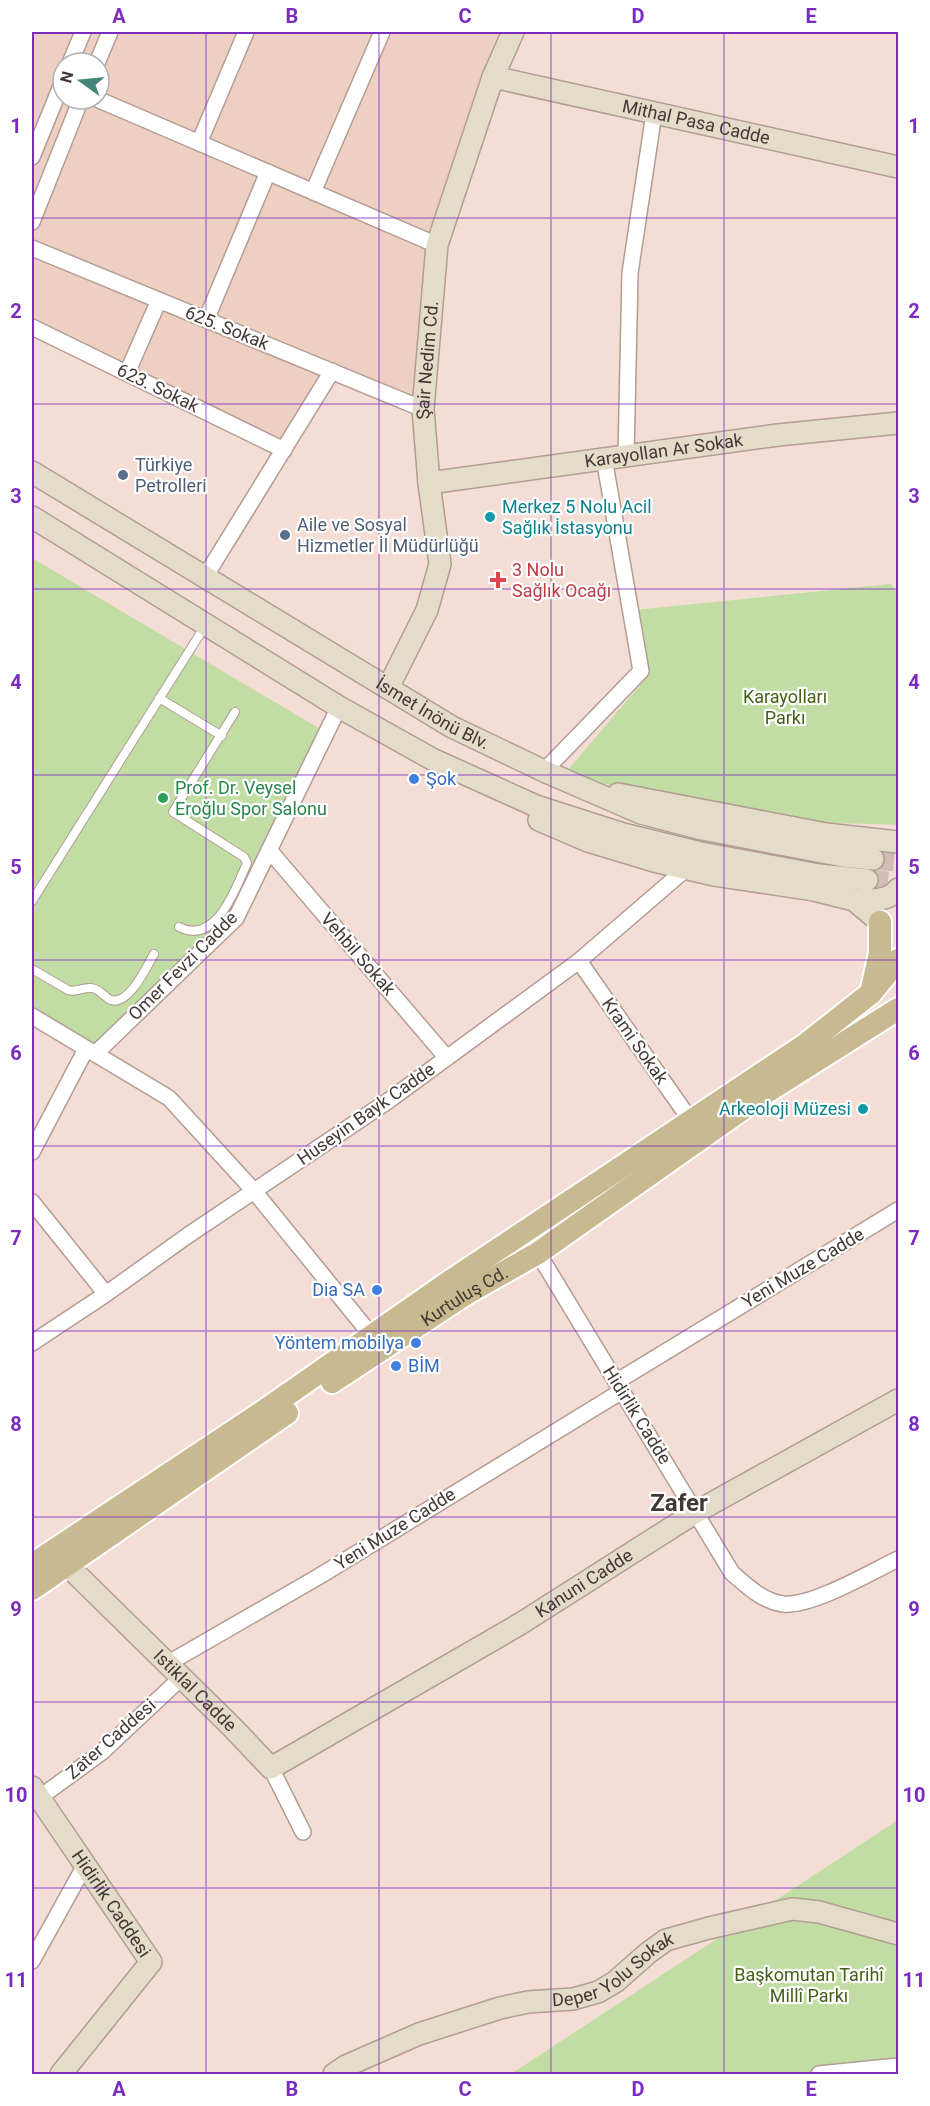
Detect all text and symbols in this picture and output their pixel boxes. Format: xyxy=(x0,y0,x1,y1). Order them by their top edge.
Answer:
text: A xyxy=(112,4,126,28)
text: B xyxy=(286,4,298,28)
text: C xyxy=(458,4,472,28)
text: D xyxy=(632,4,645,28)
text: E xyxy=(805,4,817,28)
north arrow xyxy=(51,51,111,111)
text: N xyxy=(56,69,78,85)
street label: Mithal Pasa Cadde xyxy=(620,95,772,148)
text: 1 xyxy=(10,114,22,138)
text: 1 xyxy=(908,114,920,138)
text: 2 xyxy=(10,299,22,323)
text: 2 xyxy=(908,299,920,323)
street label: Şair Nedim Cd. xyxy=(412,300,442,420)
street label: 625. Sokak xyxy=(182,301,273,354)
street label: 623. Sokak xyxy=(114,359,203,417)
street label: Karayollan Ar Sokak xyxy=(583,429,745,471)
place label: Türkiye Petrolleri xyxy=(135,454,207,496)
marker: Türkiye Petrolleri xyxy=(116,468,130,482)
text: 3 xyxy=(10,484,22,508)
text: 3 xyxy=(908,484,920,508)
place label: Merkez 5 Nolu Acil Sağlık İstasyonu xyxy=(502,496,652,538)
marker: Merkez 5 Nolu Acil Sağlık İstasyonu xyxy=(483,510,497,524)
place label: Aile ve Sosyal Hizmetler İl Müdürlüğü xyxy=(297,514,479,556)
marker: Aile ve Sosyal Hizmetler İl Müdürlüğü xyxy=(278,528,292,542)
place label: 3 Nolu Sağlık Ocağı xyxy=(512,559,611,601)
marker: 3 Nolu Sağlık Ocağı xyxy=(489,571,507,589)
text: 4 xyxy=(10,670,22,694)
text: 4 xyxy=(908,670,920,694)
street label: İsmet İnönü Blv. xyxy=(372,672,493,753)
park label: Karayolları Parkı xyxy=(743,686,827,728)
place label: Şok xyxy=(426,768,457,789)
marker: Şok xyxy=(407,772,421,786)
place label: Prof. Dr. Veysel Eroğlu Spor Salonu xyxy=(175,777,327,819)
marker: Prof. Dr. Veysel Eroğlu Spor Salonu xyxy=(156,791,170,805)
text: 5 xyxy=(10,855,22,879)
text: 5 xyxy=(908,855,920,879)
street label: Omer Fevzi Cadde xyxy=(124,907,241,1024)
street label: Vehbil Sokak xyxy=(317,908,401,1000)
street label: Krami Sokak xyxy=(598,994,673,1089)
text: 6 xyxy=(10,1041,22,1065)
text: 6 xyxy=(908,1041,920,1065)
street label: Huseyin Bayk Cadde xyxy=(293,1058,439,1169)
place label: Arkeoloji Müzesi xyxy=(719,1098,851,1119)
marker: Arkeoloji Müzesi xyxy=(856,1102,870,1116)
street label: Yeni Muze Cadde xyxy=(738,1223,867,1312)
text: 7 xyxy=(10,1226,22,1250)
text: 7 xyxy=(908,1226,920,1250)
street label: Kurtuluş Cd. xyxy=(417,1261,512,1330)
place label: Dia SA xyxy=(312,1279,365,1300)
marker: Dia SA xyxy=(370,1283,384,1297)
place label: Yöntem mobilya xyxy=(275,1332,404,1353)
marker: Yöntem mobilya xyxy=(409,1336,423,1350)
place label: BİM xyxy=(408,1355,440,1376)
marker: BİM xyxy=(389,1359,403,1373)
street label: Hidirlik Cadde xyxy=(599,1362,676,1468)
text: 8 xyxy=(10,1412,22,1436)
text: 8 xyxy=(908,1412,920,1436)
street label: Yeni Muze Cadde xyxy=(331,1483,459,1574)
district label: Zafer xyxy=(650,1489,708,1517)
street label: Kanuni Cadde xyxy=(531,1544,636,1622)
text: 9 xyxy=(10,1597,22,1621)
text: 9 xyxy=(908,1597,920,1621)
street label: Istiklal Cadde xyxy=(149,1645,241,1736)
street label: Zater Caddesi xyxy=(62,1694,160,1783)
text: 10 xyxy=(5,1783,27,1807)
text: 10 xyxy=(903,1783,925,1807)
street label: Hidirlik Caddesi xyxy=(68,1846,156,1961)
street label: Deper Yolu Sokak xyxy=(551,1927,676,2010)
park label: Başkomutan Tarihî Millî Parkı xyxy=(734,1964,884,2006)
text: 11 xyxy=(5,1968,27,1992)
text: 11 xyxy=(903,1968,925,1992)
text: A xyxy=(112,2077,126,2101)
text: B xyxy=(286,2077,298,2101)
text: C xyxy=(458,2077,472,2101)
text: D xyxy=(632,2077,645,2101)
text: E xyxy=(805,2077,817,2101)

